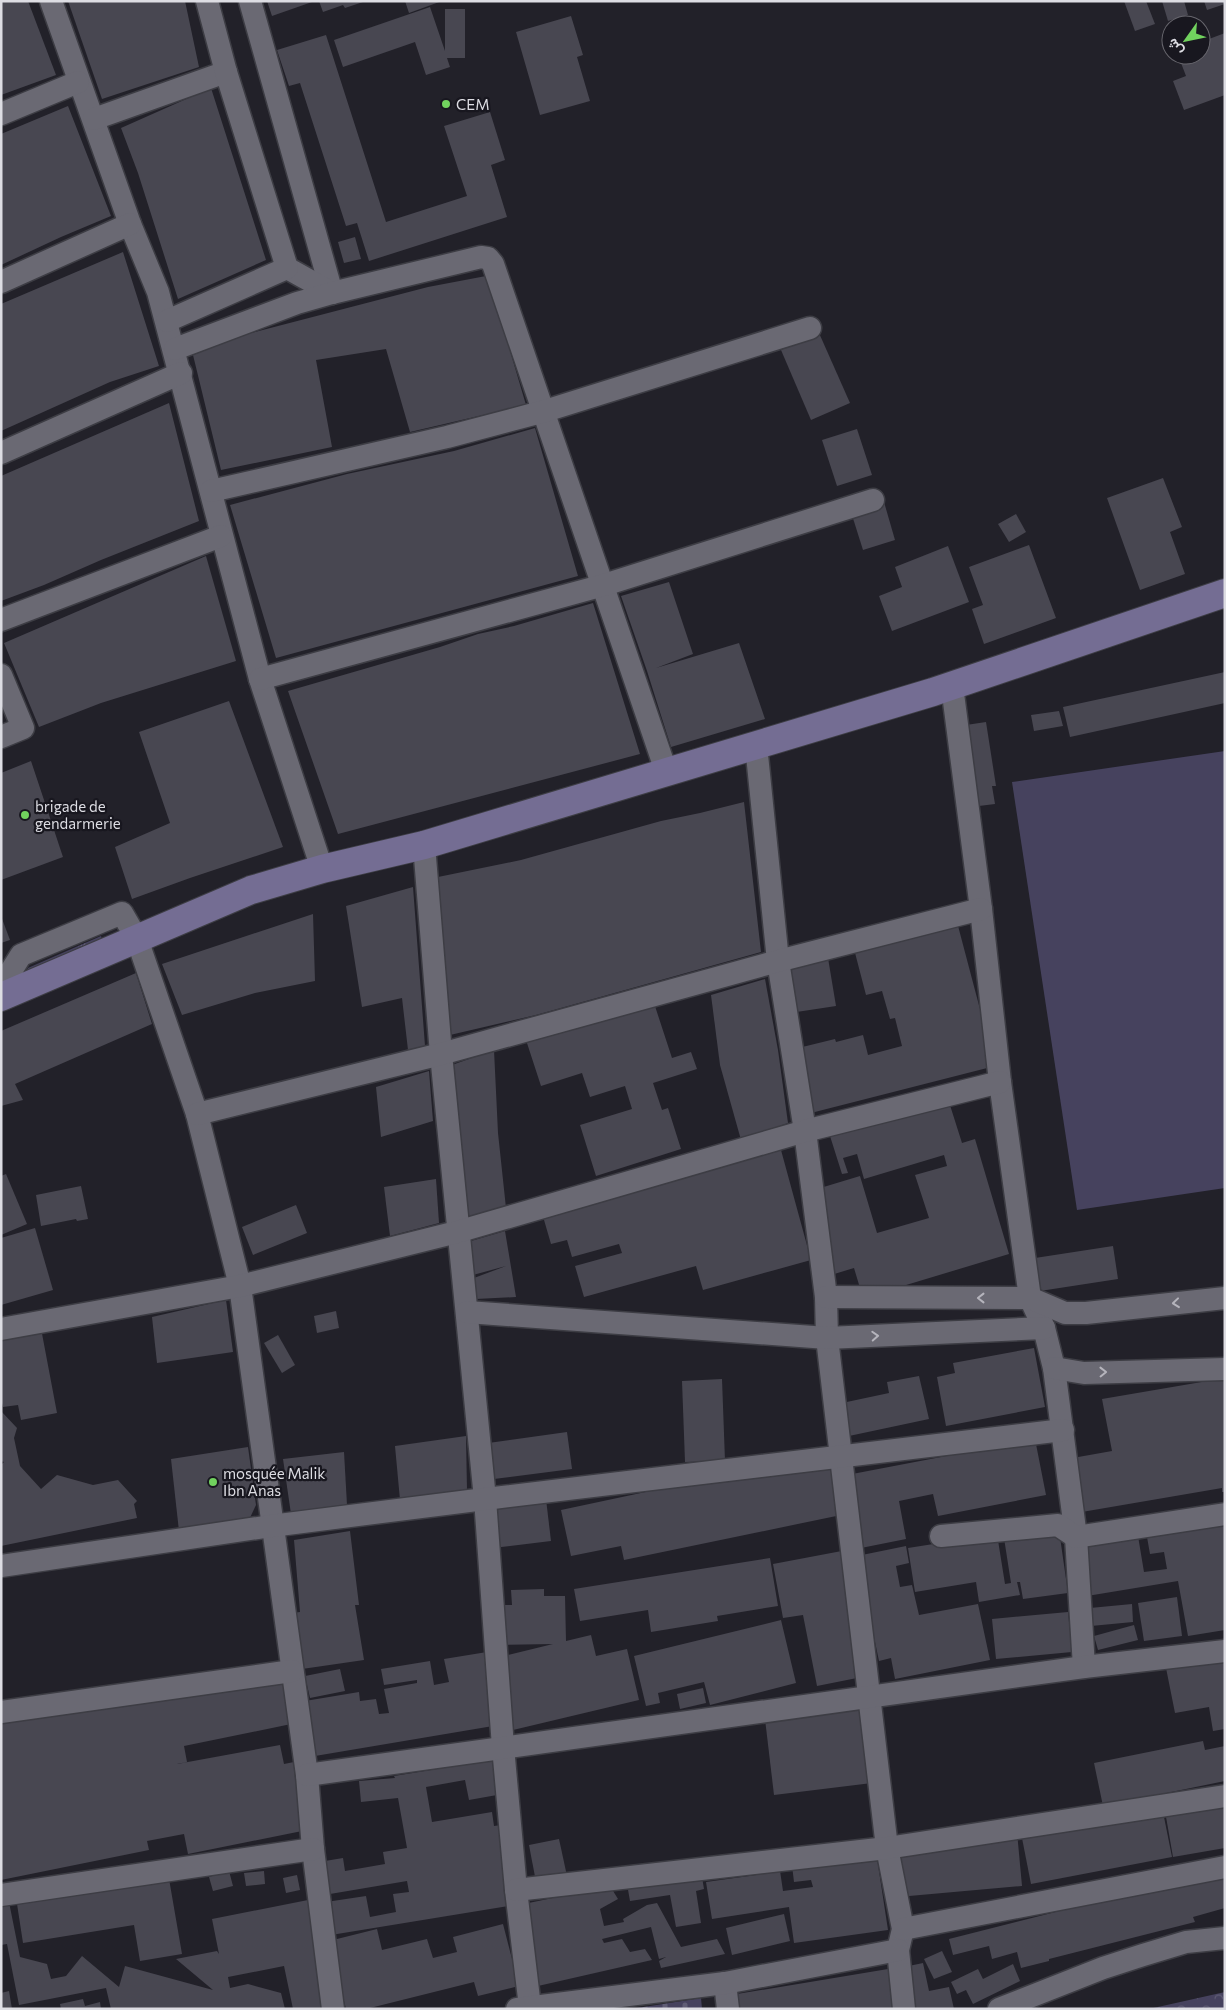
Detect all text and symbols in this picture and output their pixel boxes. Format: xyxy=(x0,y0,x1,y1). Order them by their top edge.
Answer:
north arrow xyxy=(1161,15,1211,65)
text: ش xyxy=(1163,35,1187,59)
place label: CEM xyxy=(456,95,490,113)
marker: CEM xyxy=(440,98,452,110)
place label: brigade de gendarmerie xyxy=(35,797,121,832)
marker: brigade de gendarmerie xyxy=(19,809,31,821)
one-way arrow xyxy=(977,1293,984,1303)
one-way arrow xyxy=(1172,1297,1180,1308)
one-way arrow xyxy=(871,1330,879,1341)
one-way arrow xyxy=(1099,1367,1107,1378)
place label: mosquée Malik Ibn Anas xyxy=(223,1464,325,1499)
marker: mosquée Malik Ibn Anas xyxy=(207,1476,219,1488)

